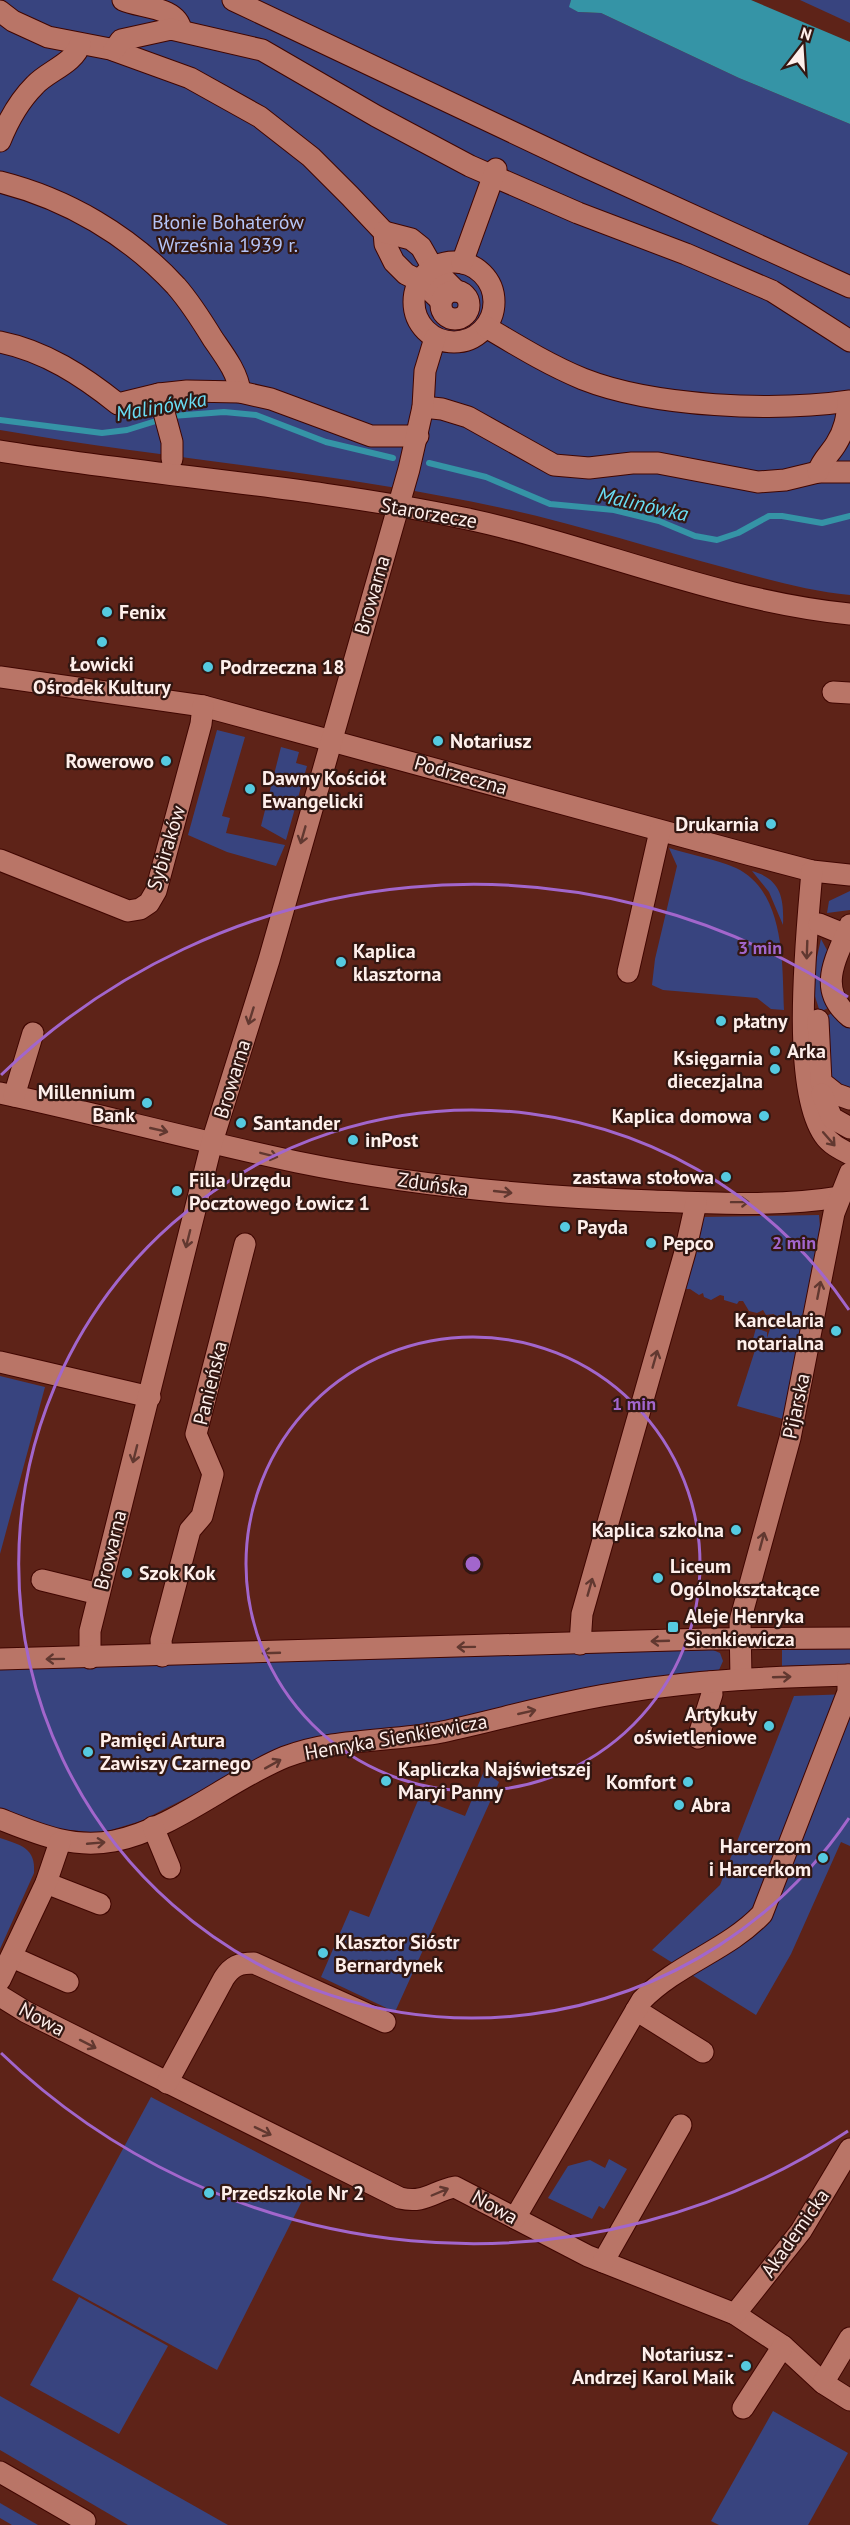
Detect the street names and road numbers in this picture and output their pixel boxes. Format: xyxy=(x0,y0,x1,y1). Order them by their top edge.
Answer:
street label: Starorzecze xyxy=(379,492,479,534)
street label: Browarna xyxy=(348,552,396,638)
street label: Podrzeczna xyxy=(411,749,511,801)
street label: Sybiraków xyxy=(141,802,191,894)
street label: Browarna xyxy=(208,1036,256,1122)
street label: Zduńska xyxy=(396,1166,470,1202)
street label: Panieńska xyxy=(187,1338,233,1428)
street label: Pijarska xyxy=(776,1371,816,1441)
street label: Browarna xyxy=(88,1507,132,1593)
street label: Henryka Sienkiewicza xyxy=(303,1708,489,1766)
street label: Nowa xyxy=(14,1996,70,2042)
street label: Nowa xyxy=(467,2184,523,2230)
street label: Akademicka xyxy=(755,2184,835,2282)

